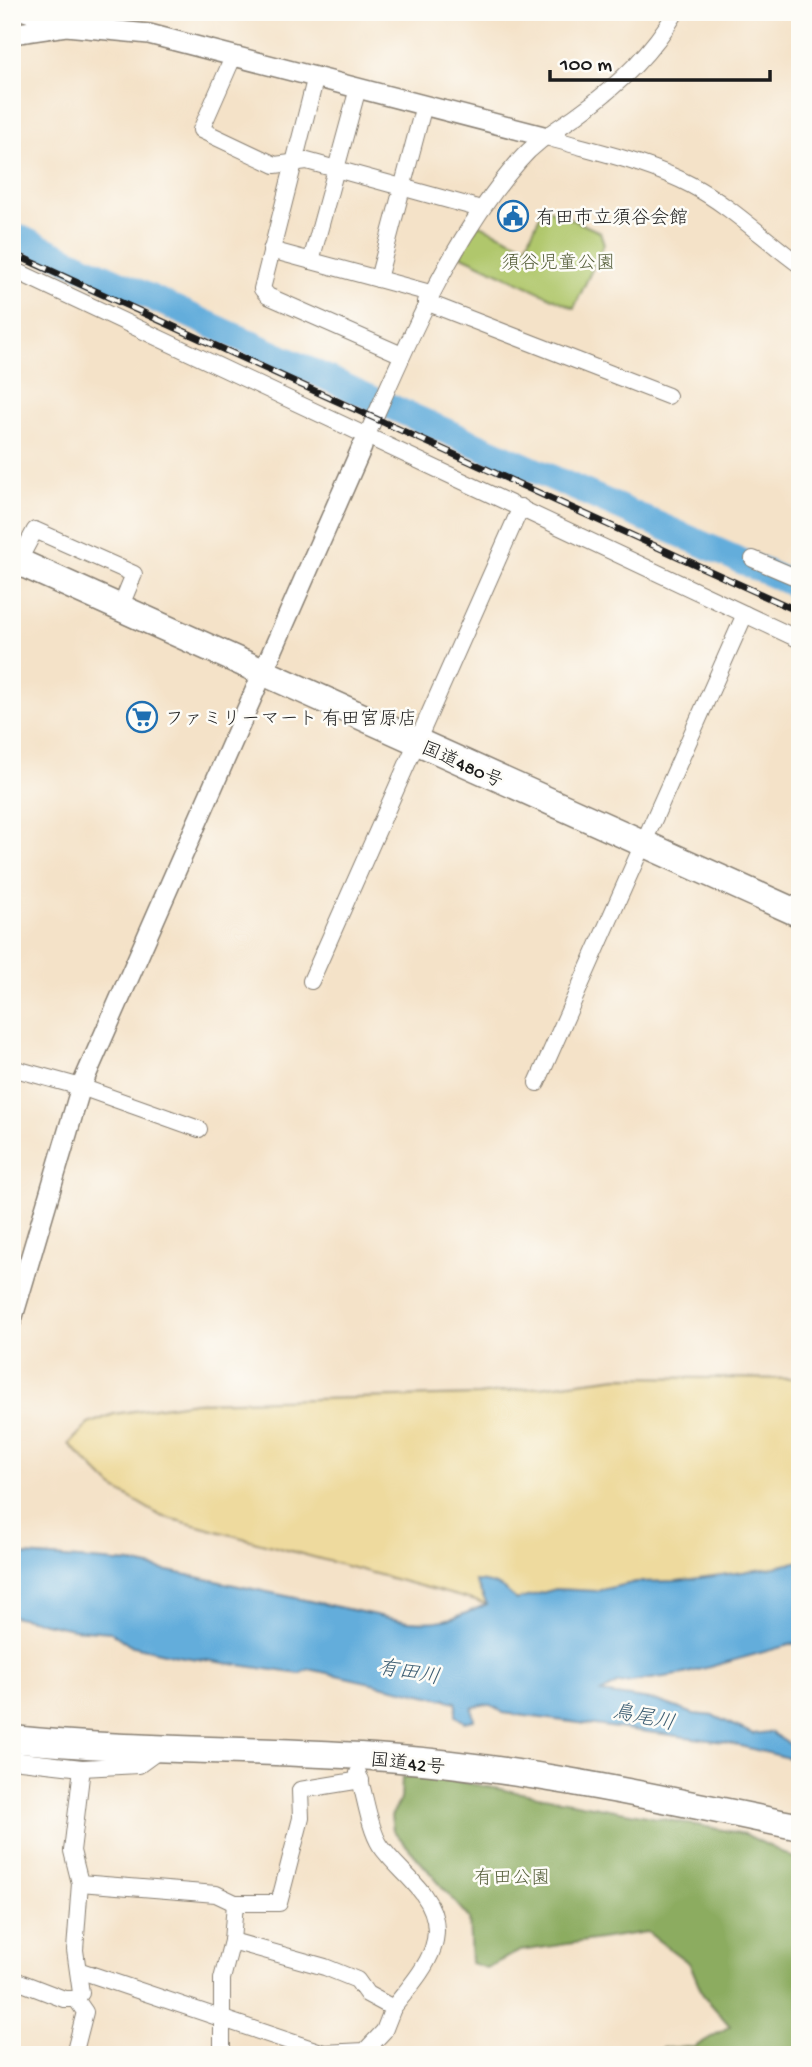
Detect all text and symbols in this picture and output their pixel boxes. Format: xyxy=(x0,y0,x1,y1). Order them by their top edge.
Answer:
scale bar xyxy=(550,38,770,82)
text: 100 m xyxy=(559,54,612,79)
public building icon: 有田市立須谷会館 xyxy=(496,199,530,233)
place label: 有田市立須谷会館 xyxy=(536,207,688,231)
park label: 須谷児童公園 xyxy=(501,252,615,276)
supermarket icon: ファミリーマート 有田宮原店 xyxy=(125,700,159,734)
place label: ファミリーマート 有田宮原店 xyxy=(165,708,417,732)
street label: 国道480号 xyxy=(417,737,506,794)
water label: 有田川 xyxy=(375,1655,442,1692)
water label: 鳥尾川 xyxy=(610,1699,677,1738)
street label: 国道42号 xyxy=(369,1749,446,1781)
park label: 有田公園 xyxy=(474,1867,550,1891)

